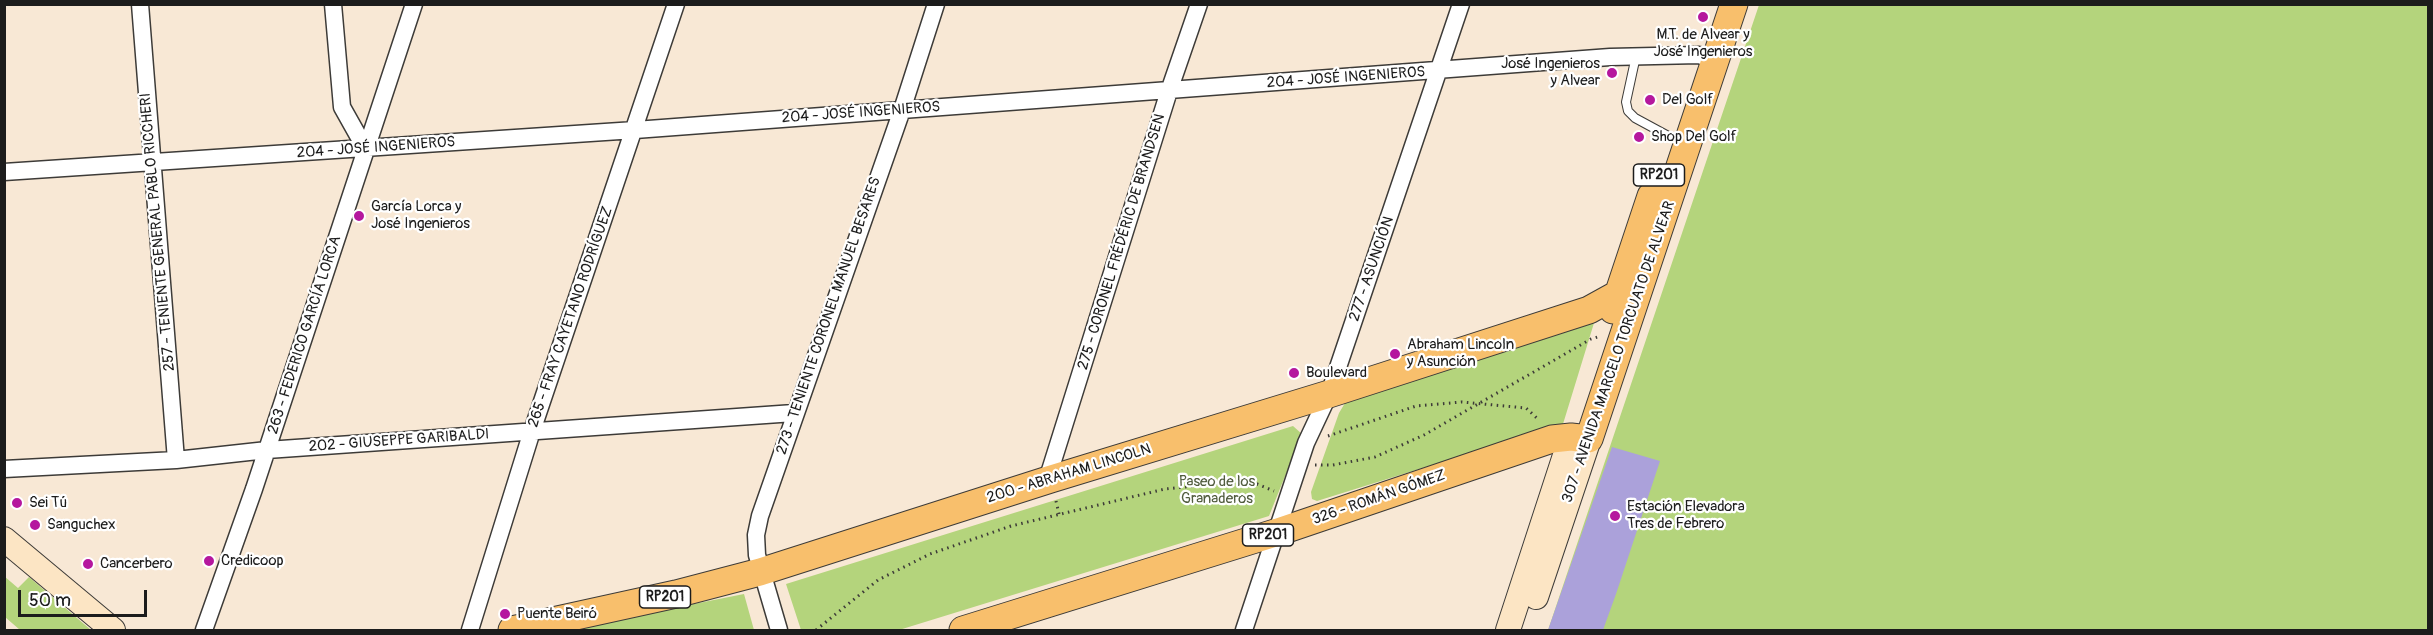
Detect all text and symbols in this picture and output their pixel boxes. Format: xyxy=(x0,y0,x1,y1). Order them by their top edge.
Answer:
marker: M.T. de Alvear y José Ingenieros xyxy=(1696,10,1710,24)
place label: M.T. de Alvear y José Ingenieros xyxy=(1654,26,1752,61)
place label: José Ingenieros y Alvear xyxy=(1501,55,1600,90)
street label: 204 - JOSÉ INGENIEROS xyxy=(1266,63,1426,93)
marker: José Ingenieros y Alvear xyxy=(1605,66,1619,80)
place label: Del Golf xyxy=(1662,91,1713,109)
street label: 257 - TENIENTE GENERAL PABLO RICCHERI xyxy=(137,92,179,372)
marker: Del Golf xyxy=(1643,93,1657,107)
street label: 204 - JOSÉ INGENIEROS xyxy=(781,98,941,128)
street label: 275 - CORONEL FRÉDÉRIC DE BRANDSEN xyxy=(1074,112,1170,372)
place label: Shop Del Golf xyxy=(1651,128,1737,146)
marker: Shop Del Golf xyxy=(1632,130,1646,144)
street label: 204 - JOSÉ INGENIEROS xyxy=(296,133,456,163)
road number: RP201 xyxy=(1634,164,1684,186)
street label: 273 - TENIENTE CORONEL MANUEL BESARES xyxy=(773,175,885,457)
place label: García Lorca y José Ingenieros xyxy=(371,198,470,233)
street label: 307 - AVENIDA MARCELO TORCUATO DE ALVEAR xyxy=(1559,199,1679,505)
street label: 265 - FRAY CAYETANO RODRÍGUEZ xyxy=(525,204,617,430)
marker: García Lorca y José Ingenieros xyxy=(352,209,366,223)
street label: 277 - ASUNCIÓN xyxy=(1346,214,1398,324)
street label: 263 - FEDERICO GARCÍA LORCA xyxy=(264,234,346,436)
place label: Abraham Lincoln y Asunción xyxy=(1407,336,1514,371)
marker: Abraham Lincoln y Asunción xyxy=(1388,347,1402,361)
place label: Boulevard xyxy=(1306,364,1367,382)
marker: Boulevard xyxy=(1287,366,1301,380)
street label: 202 - GIUSEPPE GARIBALDI xyxy=(308,426,490,456)
street label: 200 - ABRAHAM LINCOLN xyxy=(985,440,1153,508)
street label: 326 - ROMÁN GÓMEZ xyxy=(1310,467,1448,529)
park label: Paseo de los Granaderos xyxy=(1179,473,1255,508)
place label: Sei Tú xyxy=(29,494,67,512)
marker: Sei Tú xyxy=(10,496,24,510)
place label: Estación Elevadora Tres de Febrero xyxy=(1627,498,1745,533)
marker: Estación Elevadora Tres de Febrero xyxy=(1608,509,1622,523)
place label: Sanguchex xyxy=(47,516,115,534)
marker: Sanguchex xyxy=(28,518,42,532)
road number: RP201 xyxy=(1242,524,1294,546)
place label: Credicoop xyxy=(221,552,284,570)
marker: Credicoop xyxy=(202,554,216,568)
place label: Cancerbero xyxy=(100,555,173,573)
marker: Cancerbero xyxy=(81,557,95,571)
scale bar xyxy=(21,578,150,616)
road number: RP201 xyxy=(640,586,690,608)
text: 50 m xyxy=(29,589,71,612)
place label: Puente Beiró xyxy=(517,605,597,623)
marker: Puente Beiró xyxy=(498,607,512,621)

